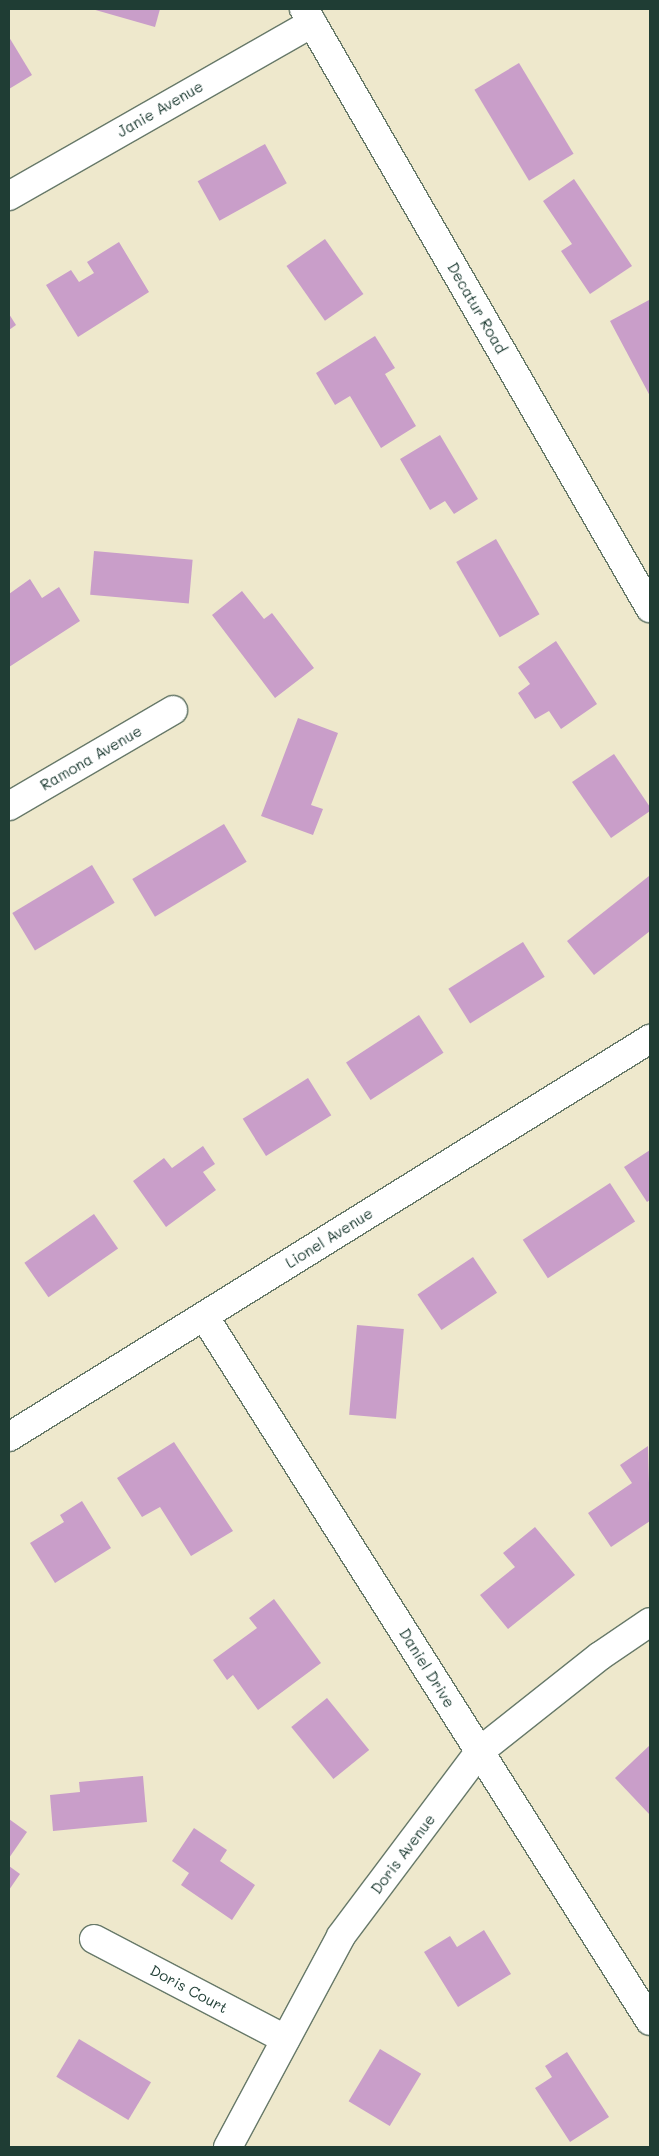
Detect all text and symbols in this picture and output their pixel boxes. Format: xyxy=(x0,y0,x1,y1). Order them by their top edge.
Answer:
street label: Janie Avenue xyxy=(114,77,206,141)
street label: Decatur Road xyxy=(444,259,510,357)
street label: Ramona Avenue xyxy=(37,722,145,794)
street label: Lionel Avenue xyxy=(282,1204,376,1272)
street label: Daniel Drive xyxy=(396,1625,458,1711)
street label: Doris Avenue xyxy=(367,1811,439,1897)
street label: Doris Court xyxy=(147,1961,231,2017)

